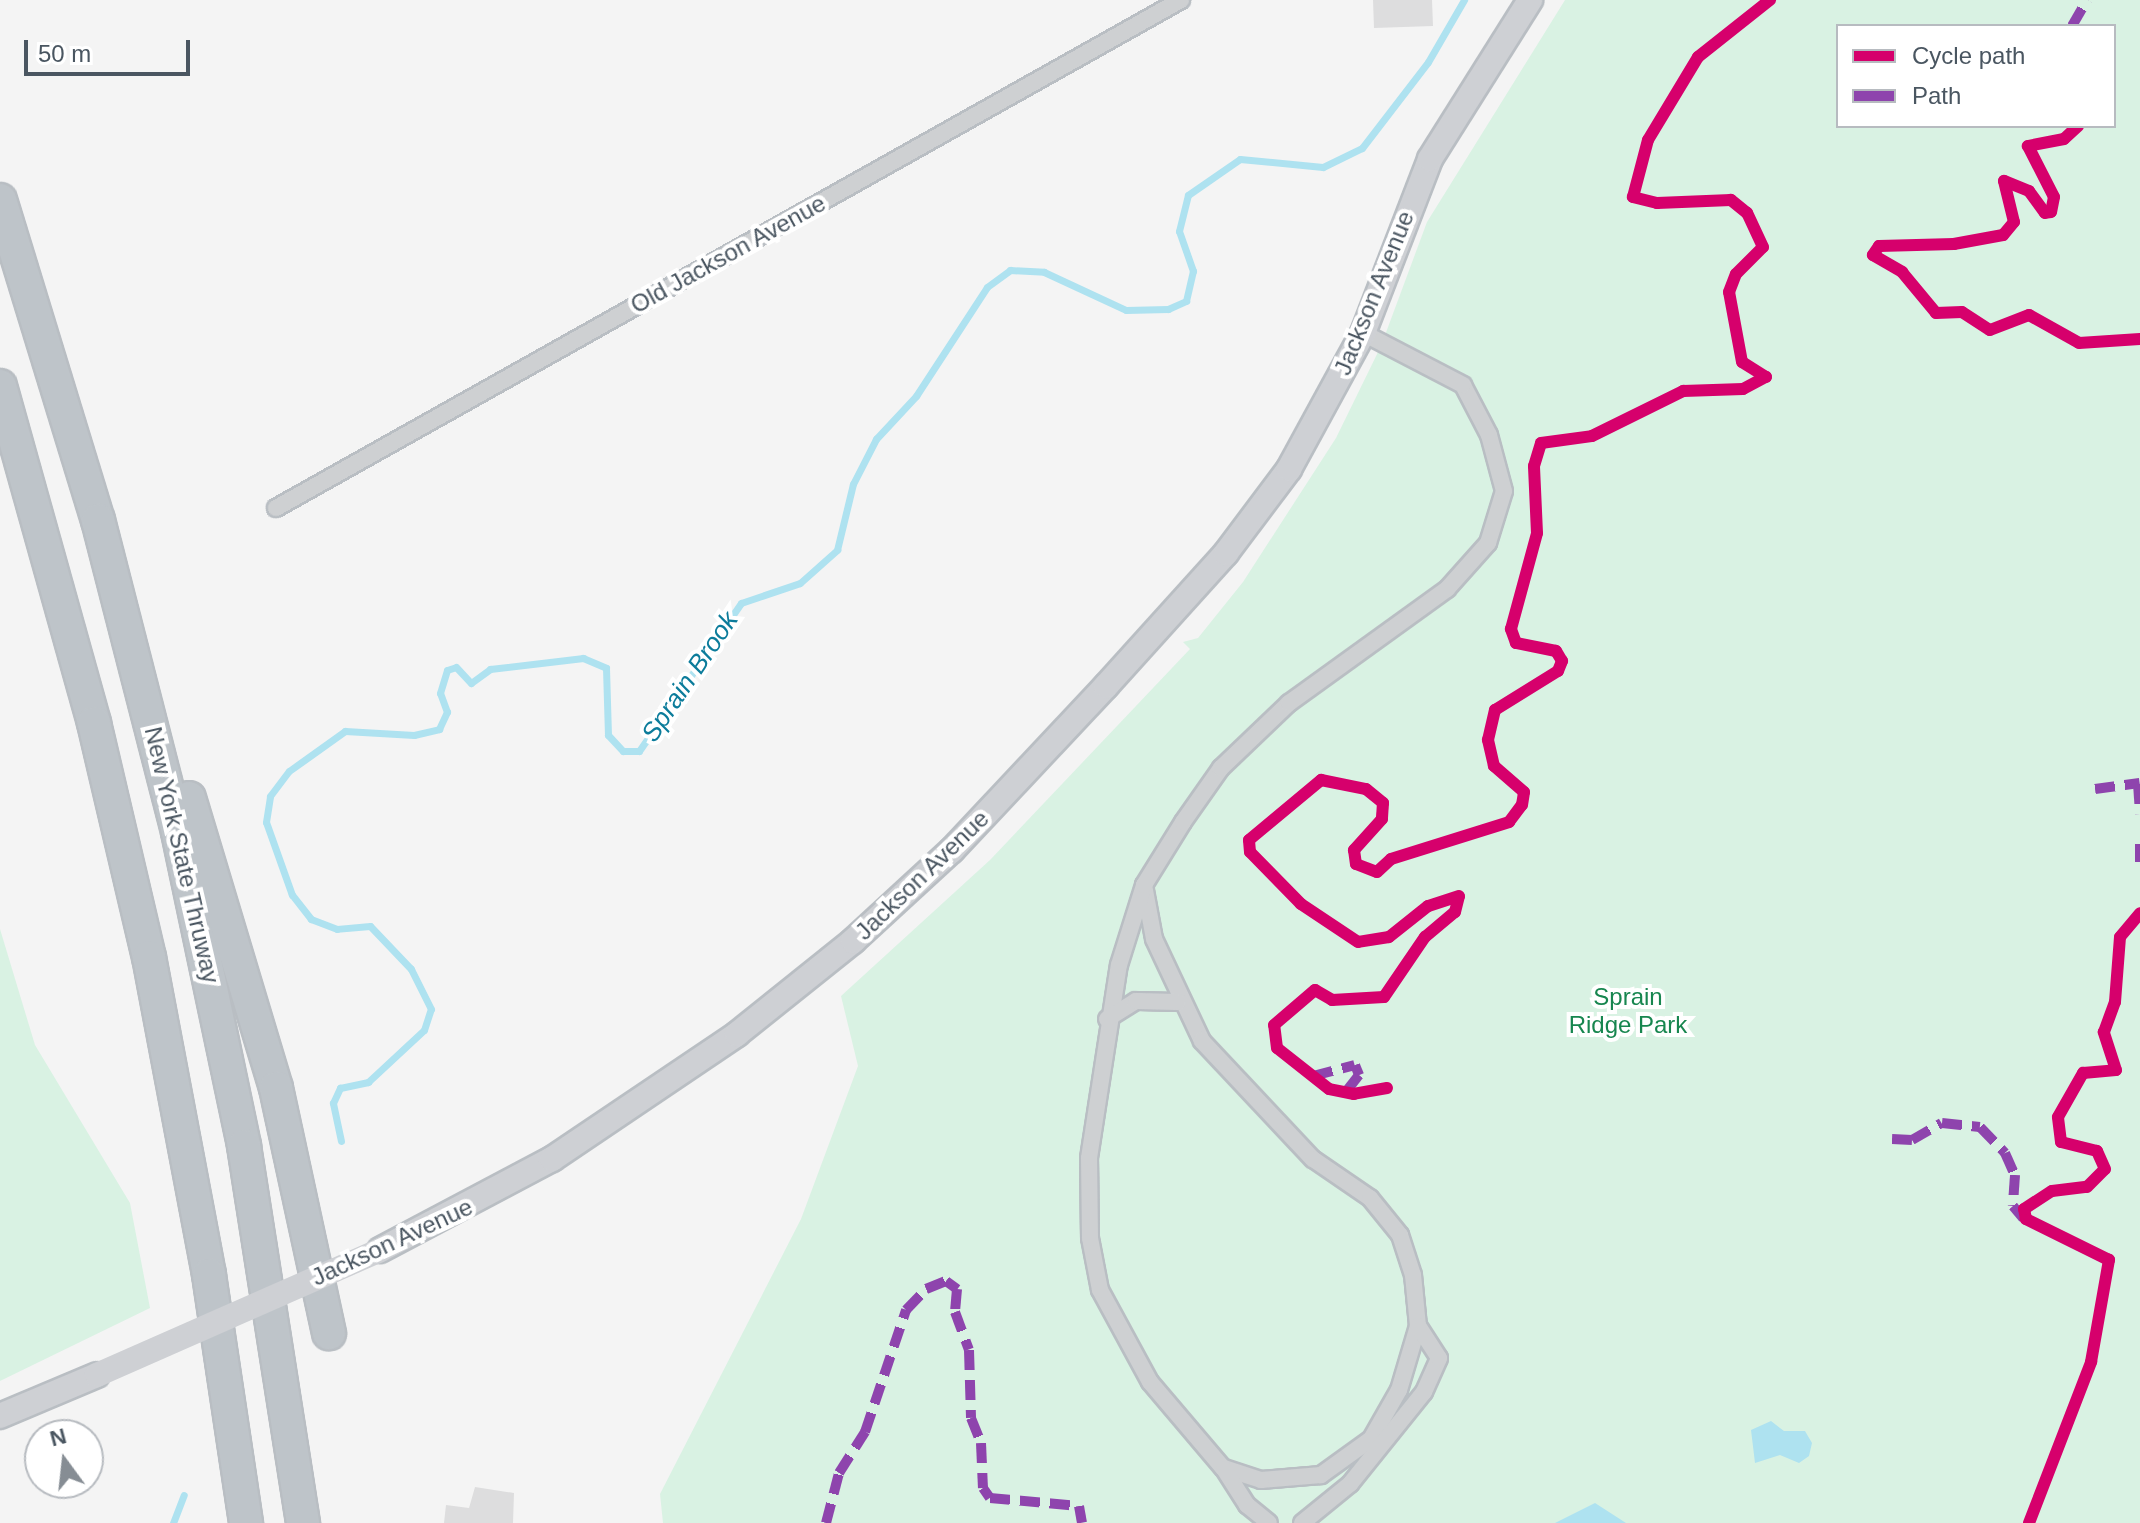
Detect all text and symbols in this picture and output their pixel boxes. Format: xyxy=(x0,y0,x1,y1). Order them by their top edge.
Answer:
scale bar xyxy=(28,24,194,74)
legend xyxy=(1836,24,2116,128)
text: 50 m xyxy=(38,40,91,67)
text: Cycle path xyxy=(1912,42,2025,69)
text: Path xyxy=(1912,82,1961,109)
street label: Old Jackson Avenue xyxy=(625,188,831,320)
street label: Jackson Avenue xyxy=(1328,206,1420,380)
water label: Sprain Brook xyxy=(635,606,745,748)
street label: New York State Thruway xyxy=(138,724,226,986)
street label: Jackson Avenue xyxy=(849,804,995,946)
park label: Sprain Ridge Park xyxy=(1569,983,1687,1039)
street label: Jackson Avenue xyxy=(306,1192,478,1292)
north arrow xyxy=(24,1419,104,1499)
text: N xyxy=(47,1423,69,1451)

